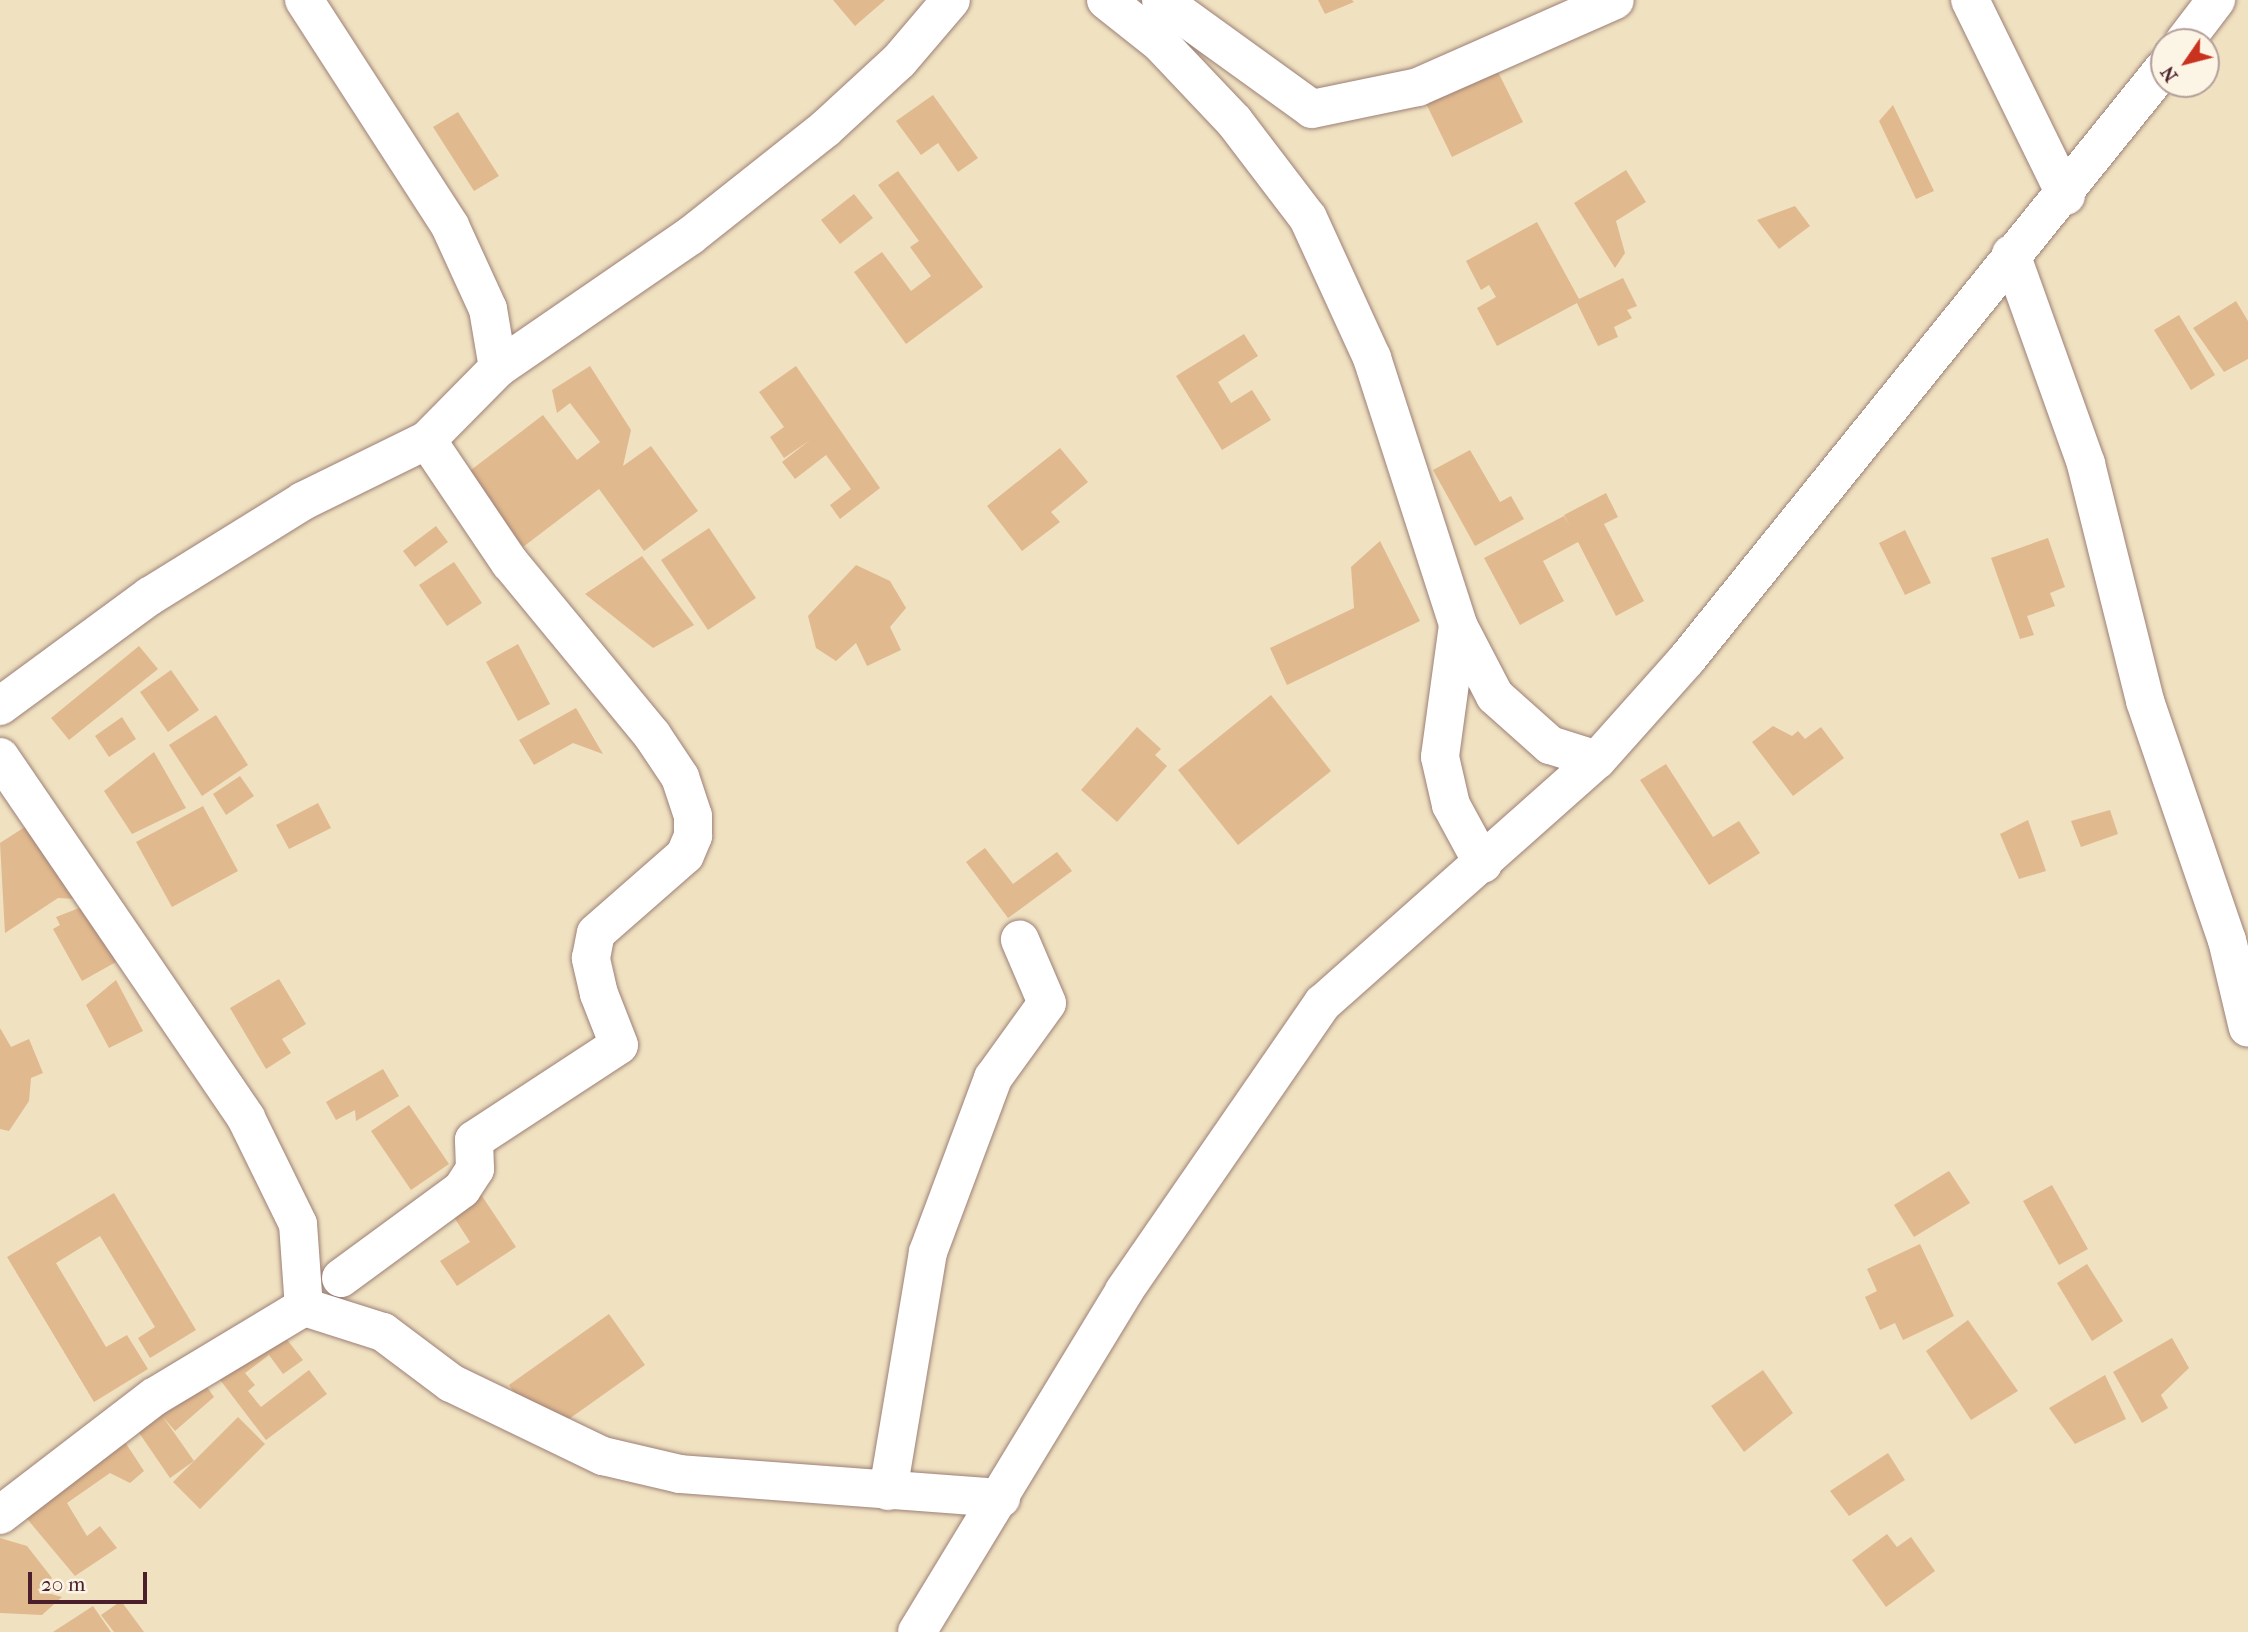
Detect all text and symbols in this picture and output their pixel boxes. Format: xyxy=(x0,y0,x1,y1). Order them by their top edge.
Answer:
north arrow xyxy=(2150,28,2220,98)
text: N xyxy=(2156,62,2183,86)
scale bar xyxy=(32,1558,150,1602)
text: 20 m xyxy=(41,1572,85,1596)

